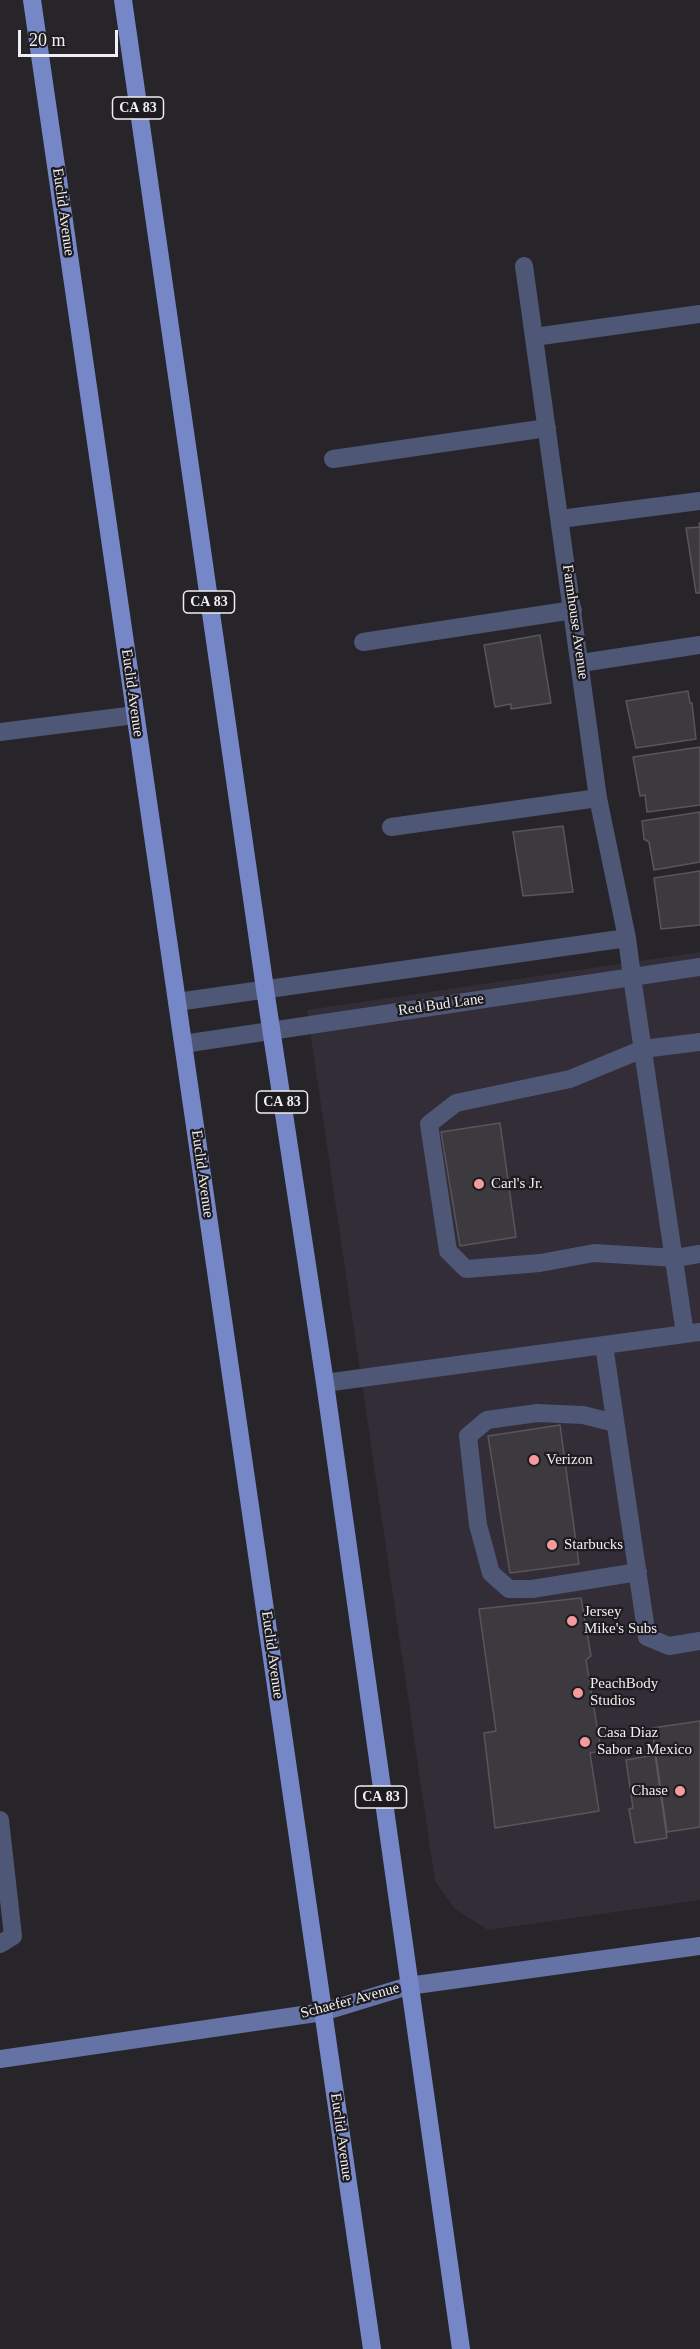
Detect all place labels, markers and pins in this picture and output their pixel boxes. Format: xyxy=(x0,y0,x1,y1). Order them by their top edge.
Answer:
place label: Carl's Jr. xyxy=(491,1175,543,1193)
marker: Carl's Jr. xyxy=(472,1177,486,1191)
place label: Verizon xyxy=(546,1451,593,1469)
marker: Verizon xyxy=(527,1453,541,1467)
place label: Starbucks xyxy=(564,1536,623,1554)
marker: Starbucks xyxy=(545,1538,559,1552)
place label: Jersey Mike's Subs xyxy=(584,1603,657,1638)
marker: Jersey Mike's Subs xyxy=(565,1614,579,1628)
place label: PeachBody Studios xyxy=(590,1675,658,1710)
marker: PeachBody Studios xyxy=(571,1686,585,1700)
place label: Casa Diaz Sabor a Mexico xyxy=(597,1724,692,1759)
marker: Casa Diaz Sabor a Mexico xyxy=(578,1735,592,1749)
place label: Chase xyxy=(631,1782,668,1800)
marker: Chase xyxy=(673,1784,687,1798)

